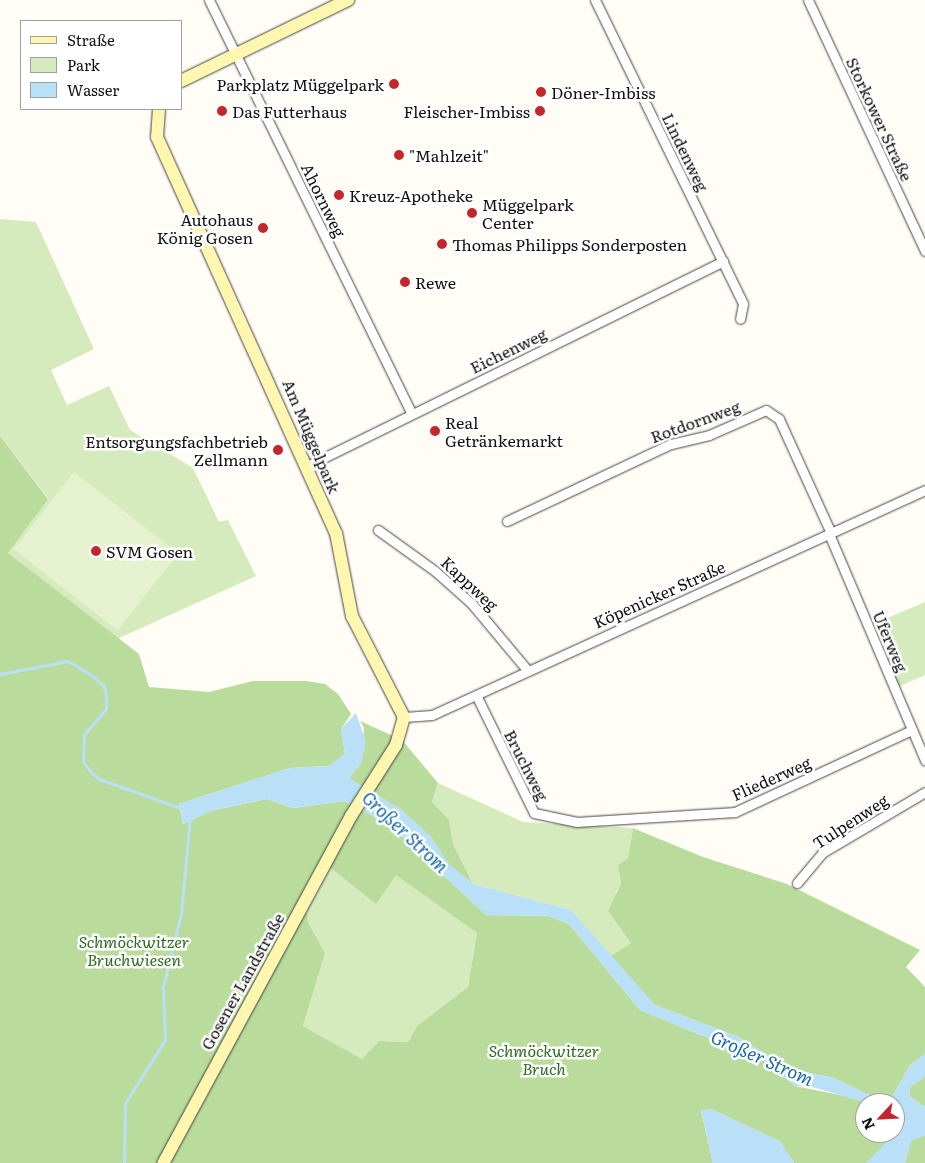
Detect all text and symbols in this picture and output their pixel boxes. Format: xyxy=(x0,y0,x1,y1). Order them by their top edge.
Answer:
legend xyxy=(20,20,182,110)
text: Straße xyxy=(67,28,115,51)
text: Park xyxy=(67,53,100,76)
street label: Storkower Straße xyxy=(843,54,917,184)
place label: Parkplatz Müggelpark xyxy=(217,74,384,94)
text: Wasser xyxy=(67,78,119,101)
marker: Parkplatz Müggelpark xyxy=(388,78,400,90)
place label: Döner-Imbiss xyxy=(551,82,655,102)
marker: Döner-Imbiss xyxy=(535,86,547,98)
place label: Das Futterhaus xyxy=(232,101,347,121)
place label: Fleischer-Imbiss xyxy=(404,101,530,121)
marker: Das Futterhaus xyxy=(216,105,228,117)
marker: Fleischer-Imbiss xyxy=(534,105,546,117)
street label: Lindenweg xyxy=(659,110,713,194)
place label: "Mahlzeit" xyxy=(409,145,489,165)
marker: "Mahlzeit" xyxy=(393,149,405,161)
street label: Ahornweg xyxy=(298,160,350,240)
place label: Kreuz-Apotheke xyxy=(349,185,473,205)
marker: Kreuz-Apotheke xyxy=(333,189,345,201)
place label: Müggelpark Center xyxy=(482,194,574,232)
marker: Müggelpark Center xyxy=(466,207,478,219)
place label: Autohaus König Gosen xyxy=(157,209,253,247)
marker: Autohaus König Gosen xyxy=(257,222,269,234)
place label: Thomas Philipps Sonderposten xyxy=(452,234,687,254)
marker: Thomas Philipps Sonderposten xyxy=(436,238,448,250)
place label: Rewe xyxy=(415,272,456,292)
marker: Rewe xyxy=(399,276,411,288)
street label: Eichenweg xyxy=(467,323,549,377)
street label: Am Müggelpark xyxy=(279,376,345,496)
street label: Rotdornweg xyxy=(648,396,742,446)
place label: Real Getränkemarkt xyxy=(445,412,563,450)
marker: Real Getränkemarkt xyxy=(429,425,441,437)
place label: Entsorgungsfachbetrieb Zellmann xyxy=(85,431,268,469)
marker: Entsorgungsfachbetrieb Zellmann xyxy=(272,444,284,456)
place label: SVM Gosen xyxy=(106,541,193,561)
marker: SVM Gosen xyxy=(90,545,102,557)
street label: Kappweg xyxy=(438,552,502,614)
street label: Köpenicker Straße xyxy=(590,556,728,632)
street label: Uferweg xyxy=(870,607,912,675)
street label: Bruchweg xyxy=(501,726,553,804)
street label: Fliederweg xyxy=(728,752,814,804)
water label: Großer Strom xyxy=(358,787,452,877)
street label: Tulpenweg xyxy=(809,790,891,852)
street label: Gosener Landstraße xyxy=(196,909,288,1053)
park label: Schmöckwitzer Bruchwiesen xyxy=(79,931,189,969)
water label: Großer Strom xyxy=(708,1026,816,1090)
park label: Schmöckwitzer Bruch xyxy=(489,1040,599,1078)
north arrow xyxy=(855,1093,905,1143)
text: N xyxy=(856,1114,879,1133)

